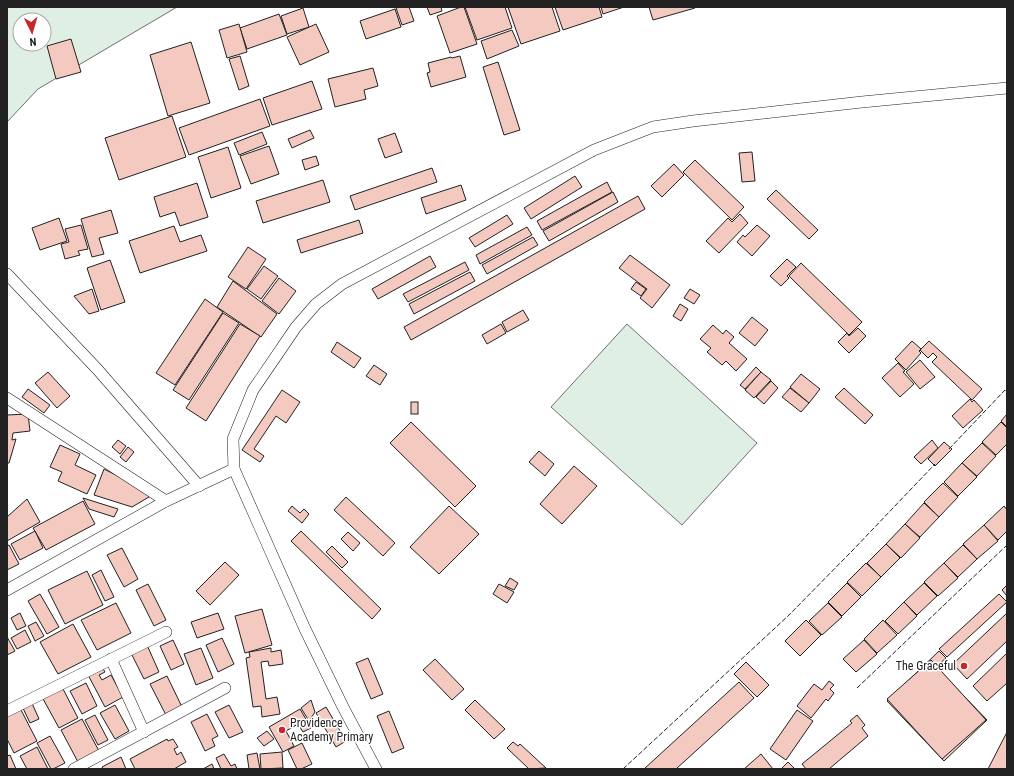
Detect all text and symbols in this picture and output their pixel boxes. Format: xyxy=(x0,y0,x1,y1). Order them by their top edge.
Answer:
north arrow xyxy=(12,12,52,52)
text: N xyxy=(29,35,37,48)
place label: The Graceful xyxy=(896,659,956,673)
marker: The Graceful xyxy=(959,661,969,671)
place label: Providence Academy Primary xyxy=(290,716,373,744)
marker: Providence Academy Primary xyxy=(277,725,287,735)

